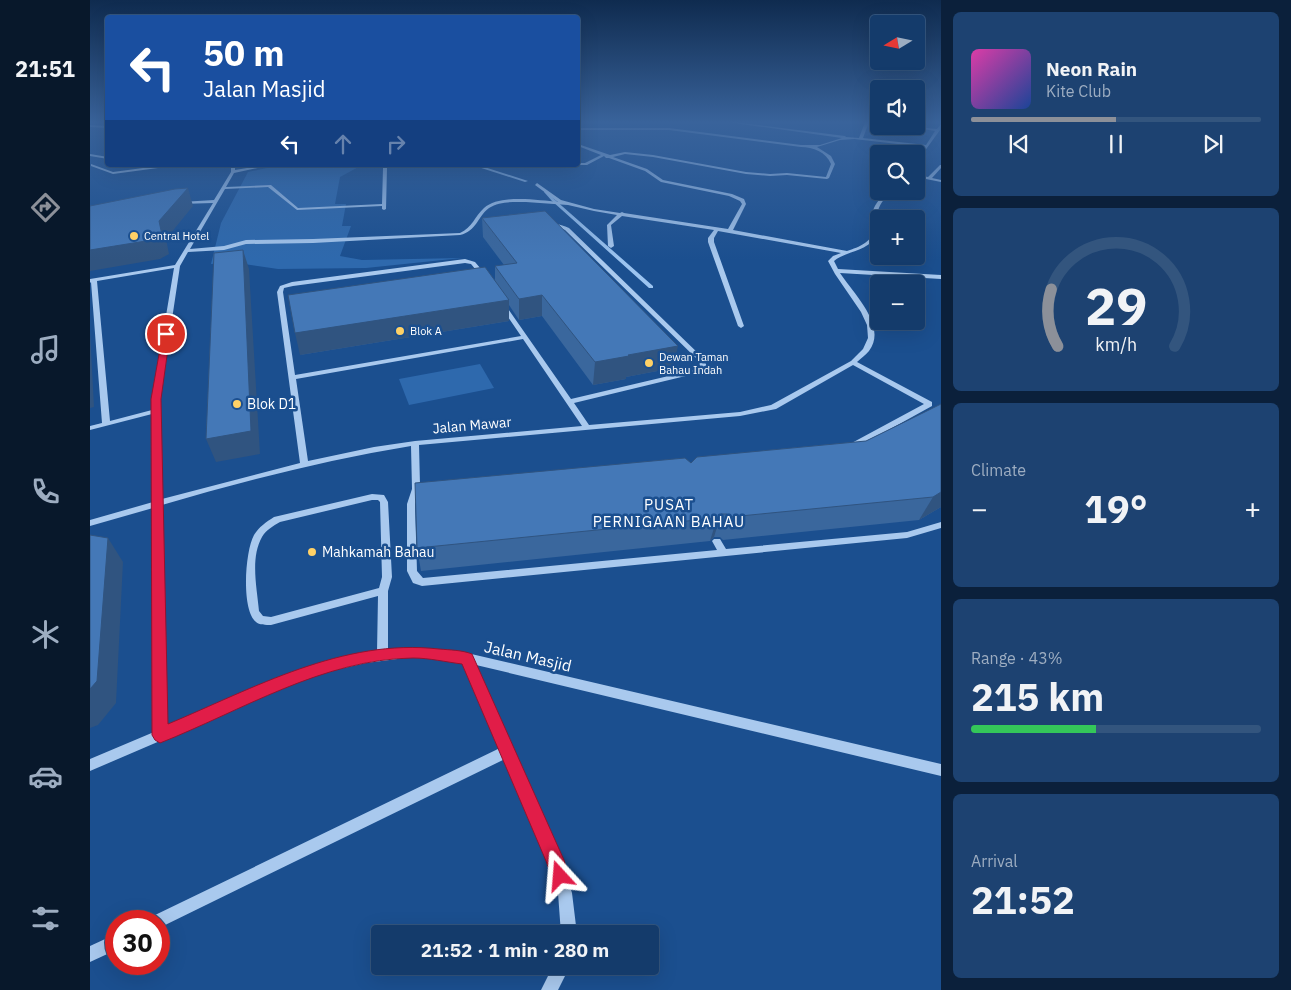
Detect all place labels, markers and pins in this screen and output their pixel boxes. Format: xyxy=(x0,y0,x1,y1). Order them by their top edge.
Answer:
place label: Central Hotel xyxy=(144,229,209,243)
marker: Central Hotel xyxy=(128,230,140,242)
pin xyxy=(145,313,187,355)
place label: Blok A xyxy=(410,324,442,338)
marker: Blok A xyxy=(394,325,406,337)
place label: Dewan Taman Bahau Indah xyxy=(659,350,729,377)
marker: Dewan Taman Bahau Indah xyxy=(643,357,655,369)
place label: Blok D1 xyxy=(247,395,296,413)
marker: Blok D1 xyxy=(231,398,243,410)
place label: Mahkamah Bahau xyxy=(322,543,435,561)
marker: Mahkamah Bahau xyxy=(306,546,318,558)

